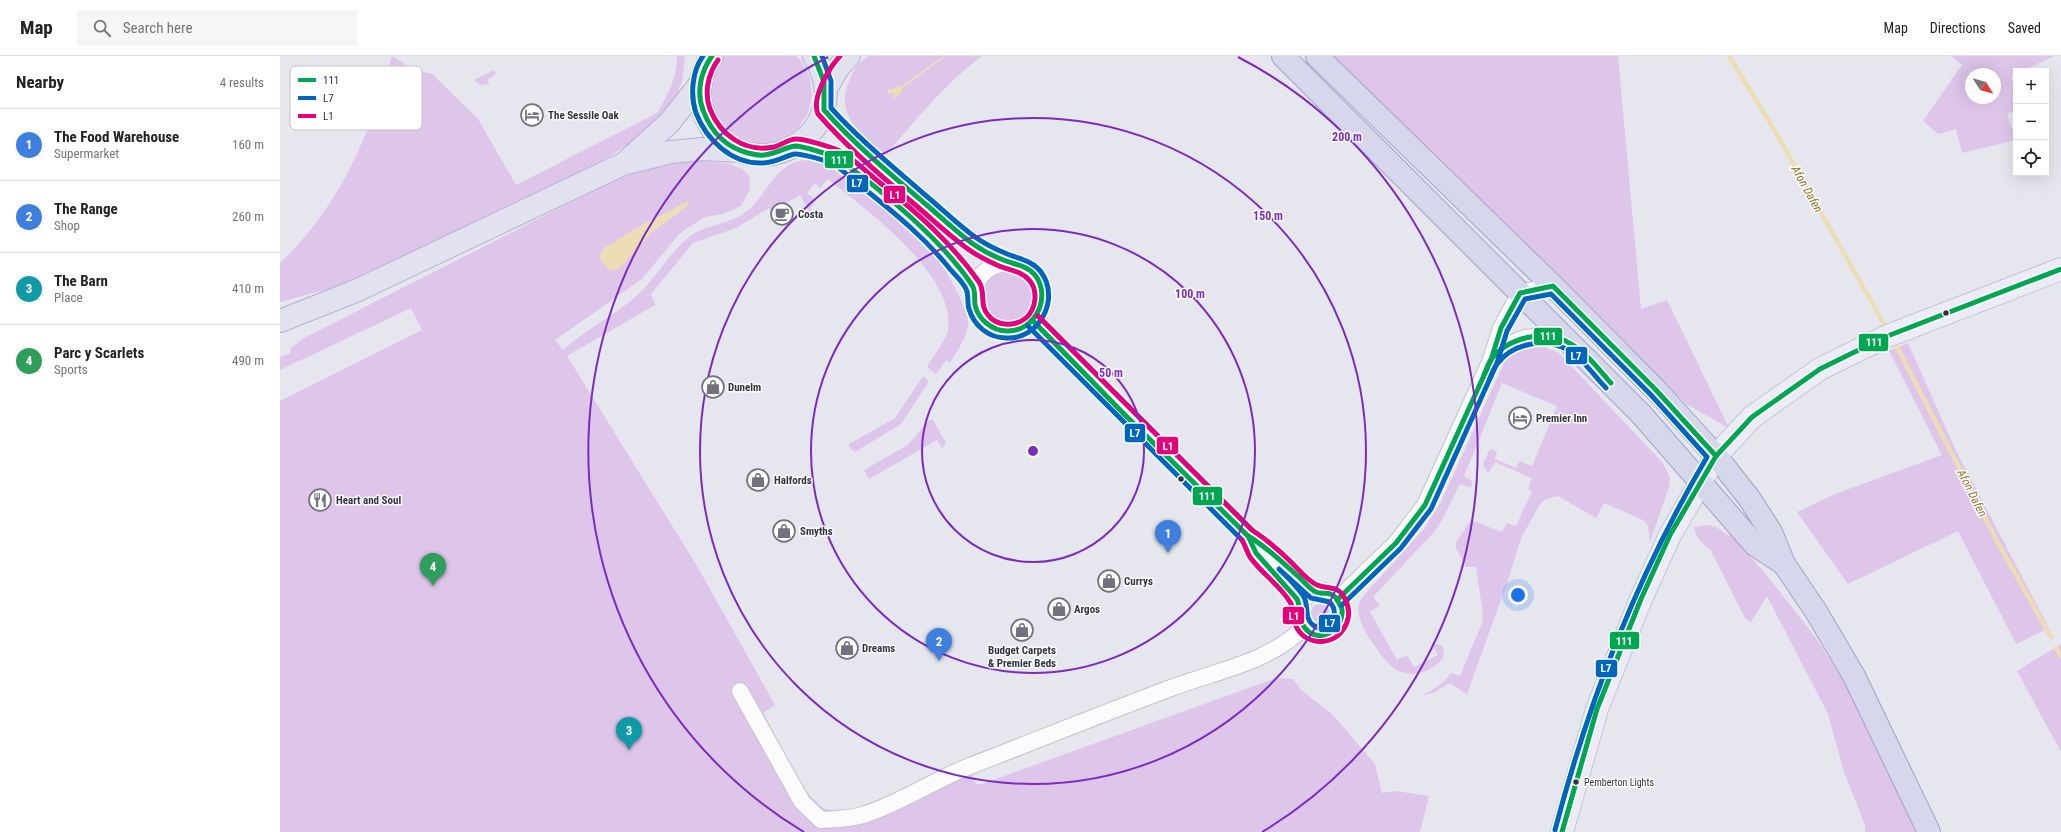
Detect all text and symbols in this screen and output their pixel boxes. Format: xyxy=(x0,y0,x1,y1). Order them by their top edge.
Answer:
search box xyxy=(77,10,357,46)
text: Map xyxy=(20,16,53,39)
icon: search xyxy=(91,17,113,39)
text: Search here xyxy=(123,19,193,37)
text: Map xyxy=(1884,20,1908,36)
text: Directions xyxy=(1930,20,1986,36)
text: Saved xyxy=(2008,20,2041,36)
legend xyxy=(290,66,422,130)
north arrow xyxy=(1965,68,2001,104)
map controls xyxy=(2013,68,2049,176)
button: + xyxy=(2013,68,2049,104)
text: Nearby xyxy=(16,72,64,92)
text: 111 xyxy=(323,74,339,87)
text: 4 results xyxy=(220,75,264,90)
text: L7 xyxy=(323,92,334,105)
hotel icon: The Sessile Oak xyxy=(519,102,545,128)
button: − xyxy=(2013,104,2049,140)
place label: The Sessile Oak xyxy=(548,109,620,122)
text: L1 xyxy=(323,110,334,123)
text: The Food Warehouse xyxy=(54,128,179,146)
text: 200 m xyxy=(1332,130,1362,144)
text: 1 xyxy=(26,137,32,152)
text: 160 m xyxy=(232,137,264,152)
button: locate xyxy=(2013,140,2049,176)
text: Supermarket xyxy=(54,146,119,161)
line badge: 111 xyxy=(824,150,854,169)
text: 111 xyxy=(831,154,847,167)
water label: Afon Dafen xyxy=(1788,162,1826,215)
line badge: L7 xyxy=(846,174,869,193)
text: L7 xyxy=(852,177,863,190)
line badge: L1 xyxy=(883,185,906,204)
text: L1 xyxy=(890,189,900,202)
text: The Range xyxy=(54,200,118,218)
cafe icon: Costa xyxy=(769,201,795,227)
place label: Costa xyxy=(798,208,823,221)
text: 2 xyxy=(26,209,32,224)
text: 260 m xyxy=(232,209,264,224)
text: 150 m xyxy=(1253,209,1283,223)
text: Shop xyxy=(54,218,80,233)
text: The Barn xyxy=(54,272,108,290)
text: 3 xyxy=(26,281,32,296)
text: 410 m xyxy=(232,281,264,296)
text: 100 m xyxy=(1175,287,1205,301)
text: Place xyxy=(54,290,83,305)
unlabelled marker xyxy=(1941,308,1951,318)
line badge: 111 xyxy=(1533,327,1563,346)
text: 111 xyxy=(1540,330,1556,343)
line badge: 111 xyxy=(1858,333,1889,352)
text: 111 xyxy=(1866,336,1882,349)
text: Parc y Scarlets xyxy=(54,344,144,362)
line badge: L7 xyxy=(1565,346,1588,365)
text: L7 xyxy=(1571,350,1582,363)
text: 4 xyxy=(26,353,32,368)
text: 490 m xyxy=(232,353,264,368)
text: Sports xyxy=(54,362,88,377)
text: 50 m xyxy=(1099,366,1123,380)
shop icon: Dunelm xyxy=(700,374,726,400)
place label: Dunelm xyxy=(728,381,761,394)
hotel icon: Premier Inn xyxy=(1507,405,1533,431)
place label: Premier Inn xyxy=(1536,412,1587,425)
line badge: L7 xyxy=(1124,423,1146,443)
text: L7 xyxy=(1130,427,1141,440)
line badge: L1 xyxy=(1156,436,1179,455)
text: L1 xyxy=(1163,440,1173,453)
centre of rings xyxy=(1026,444,1040,458)
water label: Afon Dafen xyxy=(1954,466,1990,519)
shop icon: Halfords xyxy=(745,467,771,493)
place label: Halfords xyxy=(774,474,812,487)
unlabelled marker xyxy=(1176,474,1186,484)
line badge: 111 xyxy=(1192,486,1223,506)
restaurant icon: Heart and Soul xyxy=(307,487,333,513)
text: 111 xyxy=(1199,490,1215,503)
place label: Heart and Soul xyxy=(336,494,401,507)
shop icon: Smyths xyxy=(771,518,797,544)
pin: 1 xyxy=(1155,520,1181,553)
place label: Smyths xyxy=(800,525,833,538)
pin: 4 xyxy=(420,553,446,586)
shop icon: Currys xyxy=(1096,568,1122,594)
place label: Currys xyxy=(1124,575,1153,588)
your location xyxy=(1508,585,1528,605)
shop icon: Argos xyxy=(1046,596,1072,622)
place label: Argos xyxy=(1074,603,1100,616)
line badge: L1 xyxy=(1282,606,1305,625)
text: L1 xyxy=(1289,610,1299,623)
line badge: L7 xyxy=(1318,614,1341,633)
shop icon: Budget Carpets & Premier Beds xyxy=(1009,617,1035,643)
text: L7 xyxy=(1325,617,1336,630)
pin: 2 xyxy=(926,628,952,661)
line badge: 111 xyxy=(1609,631,1640,650)
shop icon: Dreams xyxy=(834,635,860,661)
text: 111 xyxy=(1616,635,1632,648)
place label: Dreams xyxy=(862,642,895,655)
place label: Budget Carpets & Premier Beds xyxy=(988,644,1056,670)
line badge: L7 xyxy=(1595,659,1618,678)
text: L7 xyxy=(1601,662,1612,675)
pin: 3 xyxy=(616,717,642,750)
marker: Pemberton Lights xyxy=(1571,777,1581,787)
place label: Pemberton Lights xyxy=(1584,777,1654,788)

